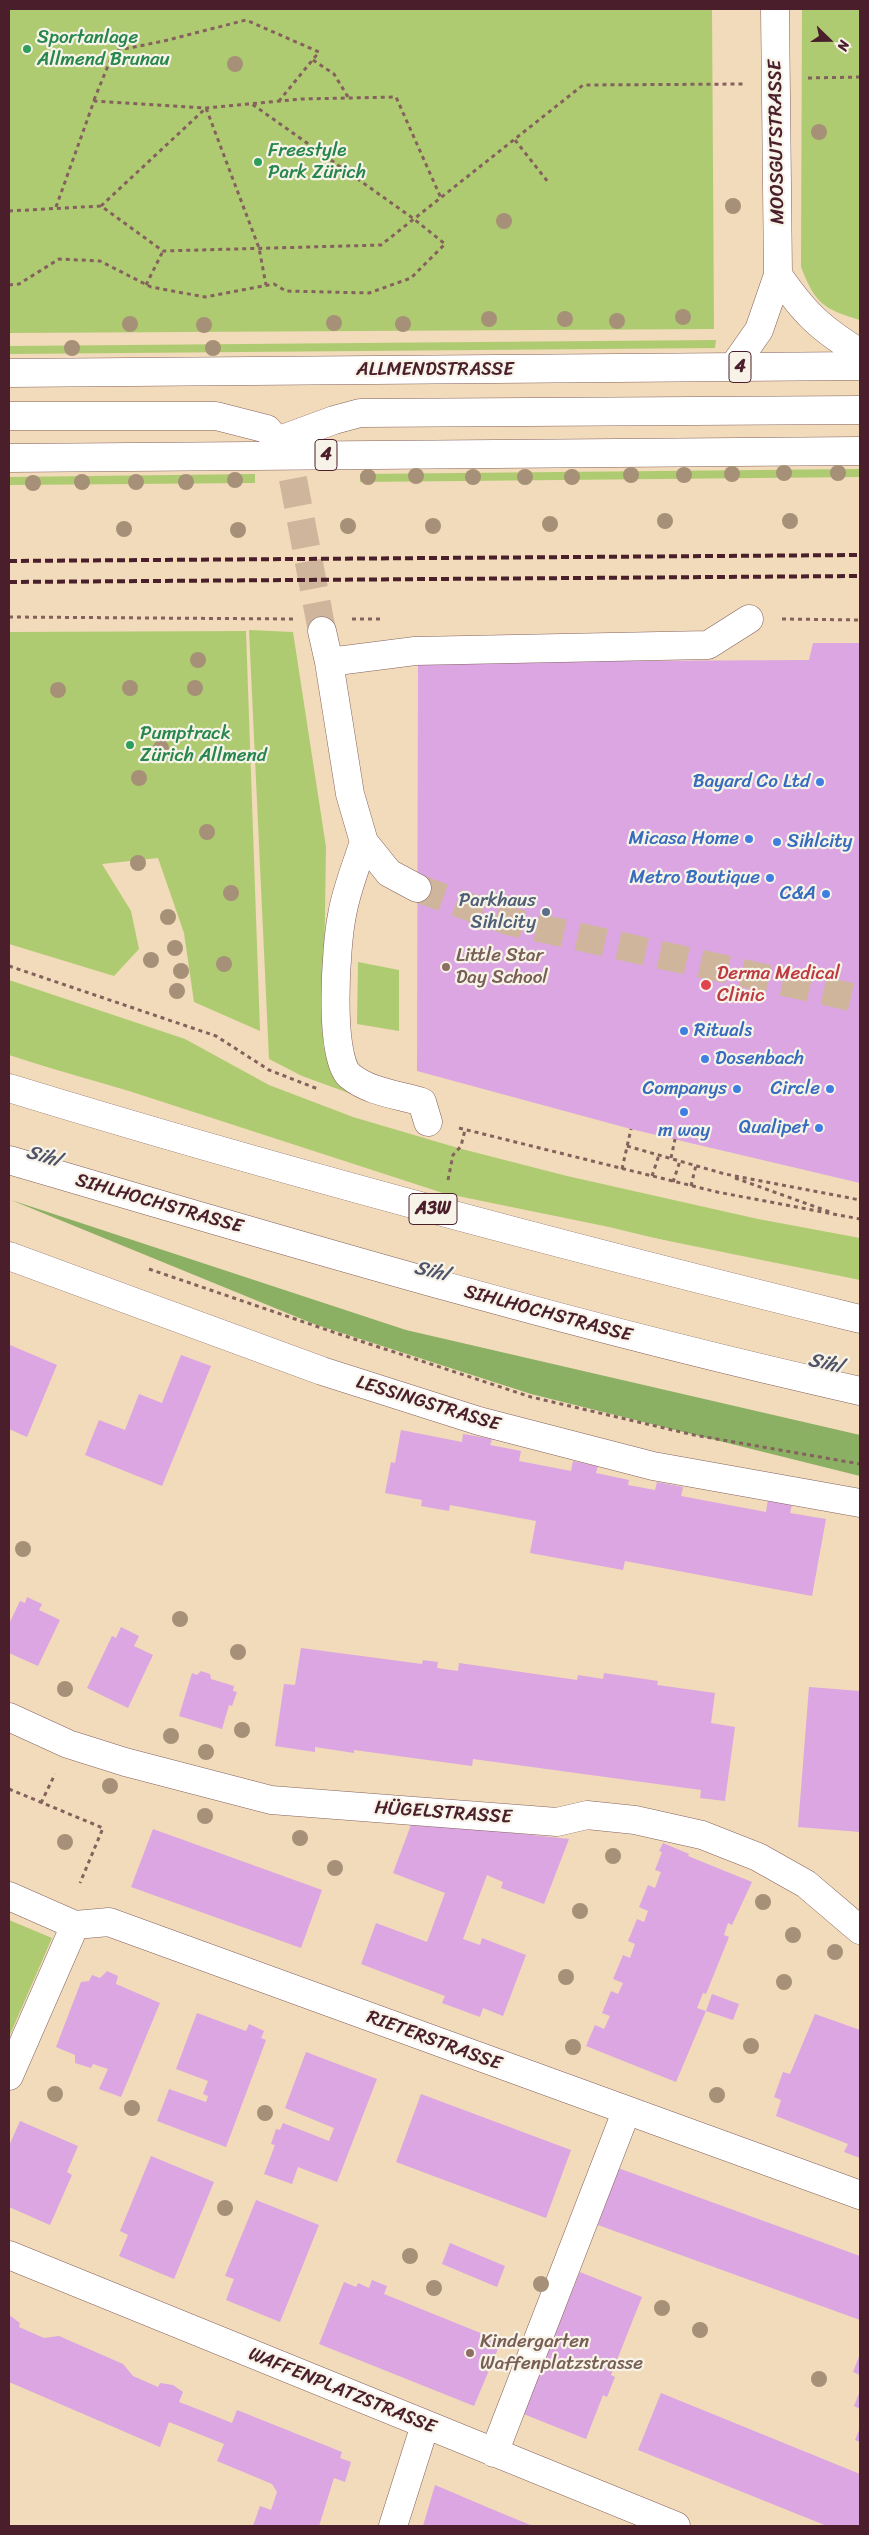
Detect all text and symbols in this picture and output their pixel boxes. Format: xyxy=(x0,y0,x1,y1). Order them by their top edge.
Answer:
north arrow xyxy=(804,15,854,65)
place label: Sportanlage Allmend Brunau xyxy=(37,27,170,71)
text: N xyxy=(830,37,857,55)
marker: Sportanlage Allmend Brunau xyxy=(21,43,33,55)
street label: MOOSGUTSTRASSE xyxy=(764,60,790,224)
place label: Freestyle Park Zürich xyxy=(268,140,366,184)
marker: Freestyle Park Zürich xyxy=(252,156,264,168)
road number: 4 xyxy=(729,352,751,382)
street label: ALLMENDSTRASSE xyxy=(356,359,514,381)
road number: 4 xyxy=(315,440,337,470)
place label: Pumptrack Zürich Allmend xyxy=(140,723,267,767)
marker: Pumptrack Zürich Allmend xyxy=(124,739,136,751)
place label: Bayard Co Ltd xyxy=(693,771,810,793)
marker: Bayard Co Ltd xyxy=(814,776,826,788)
place label: Micasa Home xyxy=(629,828,739,850)
place label: Sihlcity xyxy=(787,831,852,853)
marker: Micasa Home xyxy=(743,833,755,845)
marker: Sihlcity xyxy=(771,836,783,848)
place label: Metro Boutique xyxy=(629,867,760,889)
marker: Metro Boutique xyxy=(764,872,776,884)
place label: C&A xyxy=(780,883,816,905)
marker: C&A xyxy=(820,888,832,900)
place label: Parkhaus Sihlcity xyxy=(459,890,536,934)
marker: Parkhaus Sihlcity xyxy=(540,906,552,918)
place label: Little Star Day School xyxy=(456,945,548,989)
marker: Little Star Day School xyxy=(440,961,452,973)
place label: Derma Medical Clinic xyxy=(717,963,840,1007)
marker: Derma Medical Clinic xyxy=(699,978,713,992)
place label: Rituals xyxy=(694,1020,752,1042)
marker: Rituals xyxy=(678,1025,690,1037)
place label: Dosenbach xyxy=(715,1048,804,1070)
marker: Dosenbach xyxy=(699,1053,711,1065)
place label: Companys xyxy=(642,1078,727,1100)
place label: Circle xyxy=(770,1078,820,1100)
marker: Companys xyxy=(731,1083,743,1095)
marker: Circle xyxy=(824,1083,836,1095)
marker: m way xyxy=(678,1106,690,1118)
place label: Qualipet xyxy=(739,1117,809,1139)
place label: m way xyxy=(658,1120,710,1142)
marker: Qualipet xyxy=(813,1122,825,1134)
water label: Sihl xyxy=(23,1141,63,1173)
street label: SIHLHOCHSTRASSE xyxy=(73,1169,245,1239)
road number: A3W xyxy=(409,1194,457,1224)
water label: Sihl xyxy=(411,1256,451,1288)
street label: SIHLHOCHSTRASSE xyxy=(462,1281,634,1347)
water label: Sihl xyxy=(806,1348,844,1380)
street label: LESSINGSTRASSE xyxy=(353,1371,503,1437)
street label: HÜGELSTRASSE xyxy=(374,1797,512,1829)
street label: RIETERSTRASSE xyxy=(363,2006,505,2076)
place label: Kindergarten Waffenplatzstrasse xyxy=(480,2331,643,2375)
street label: WAFFENPLATZSTRASSE xyxy=(245,2343,439,2439)
marker: Kindergarten Waffenplatzstrasse xyxy=(464,2347,476,2359)

